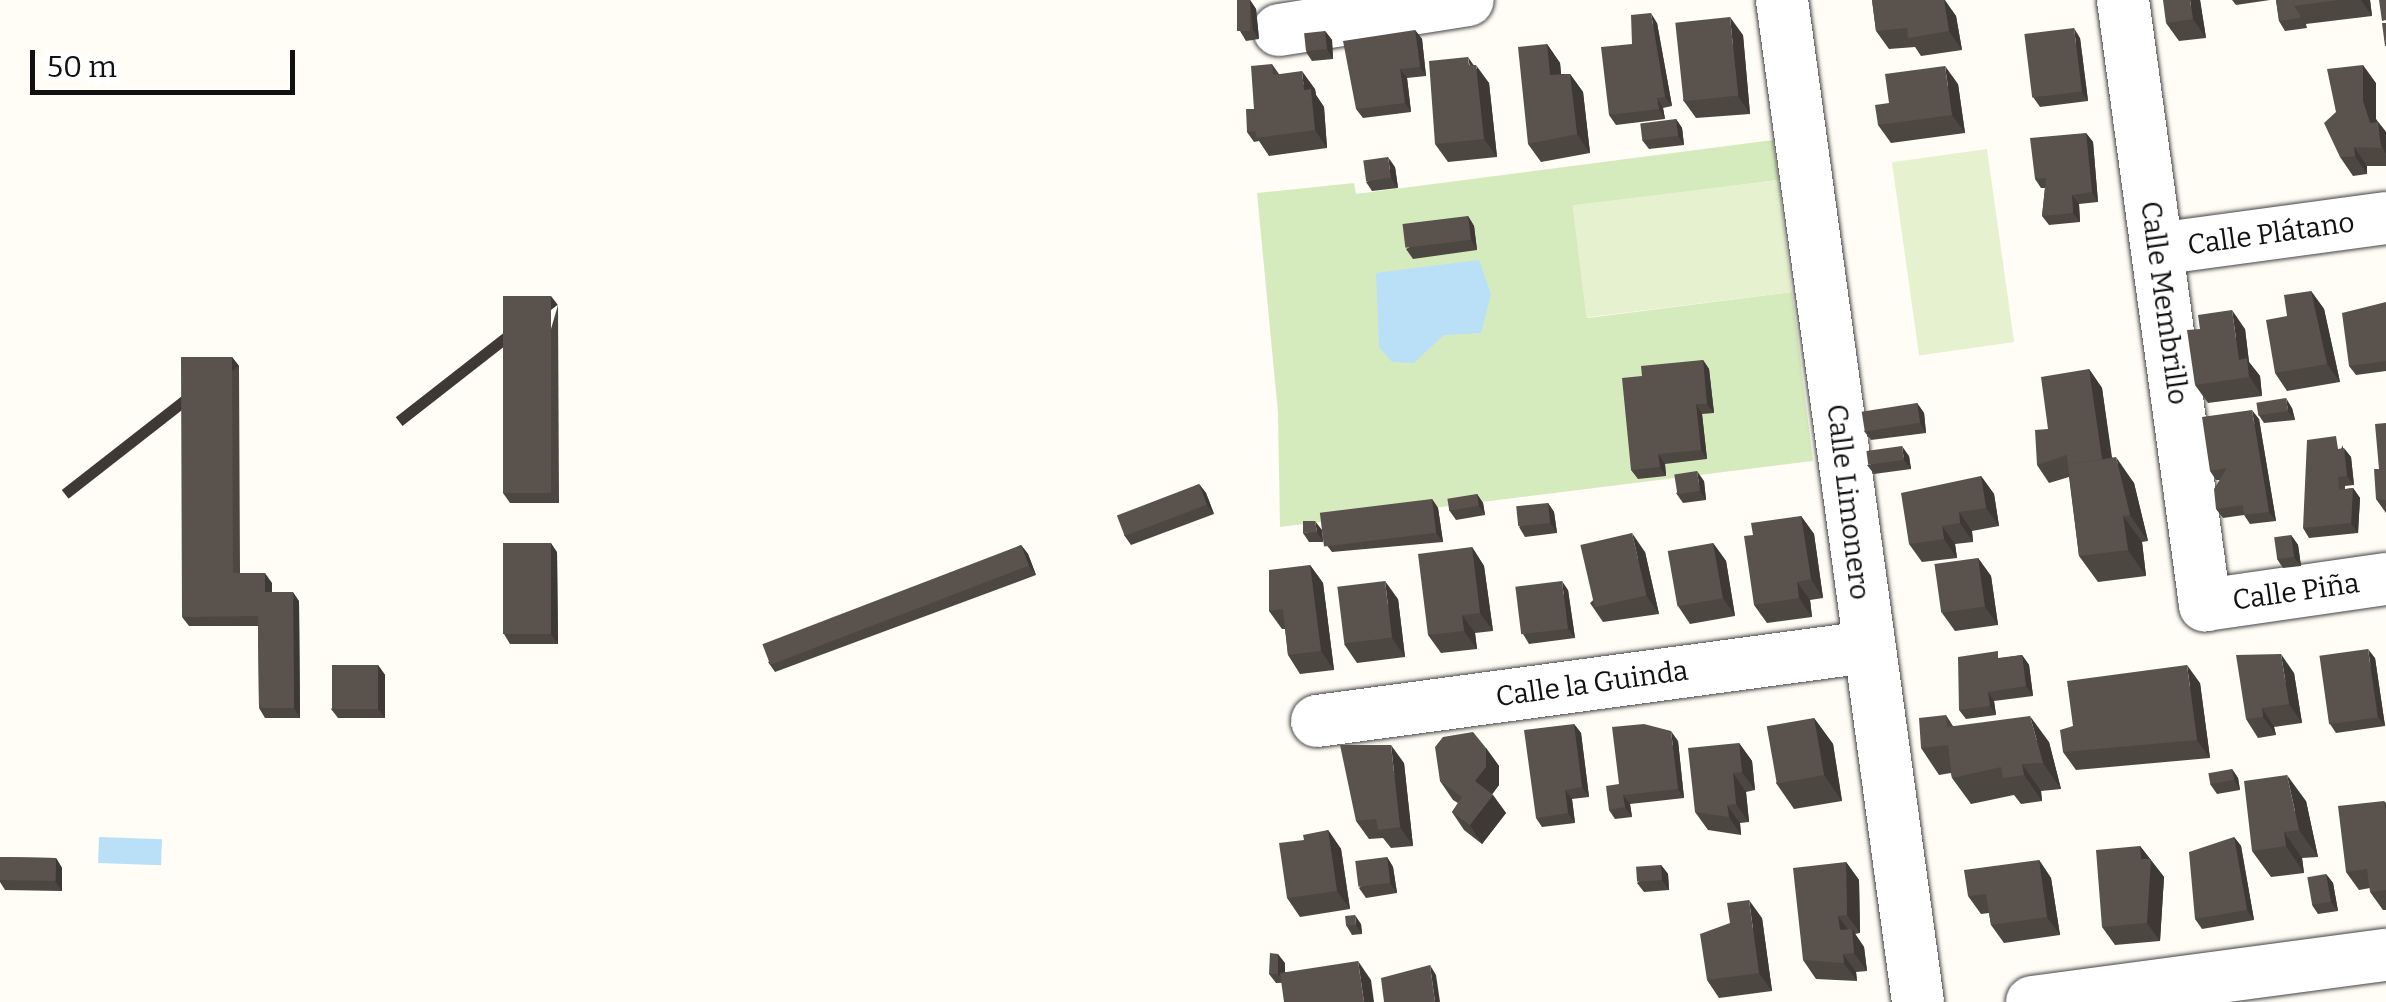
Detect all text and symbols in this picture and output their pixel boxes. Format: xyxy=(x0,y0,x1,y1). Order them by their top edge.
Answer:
scale bar xyxy=(35,30,300,92)
text: 50 m xyxy=(47,49,117,85)
street label: Calle Membrillo xyxy=(2133,199,2195,407)
street label: Calle Plátano xyxy=(2185,206,2357,262)
street label: Calle Limonero xyxy=(1819,402,1877,602)
street label: Calle Piña xyxy=(2230,566,2362,618)
street label: Calle la Guinda xyxy=(1494,654,1690,714)

